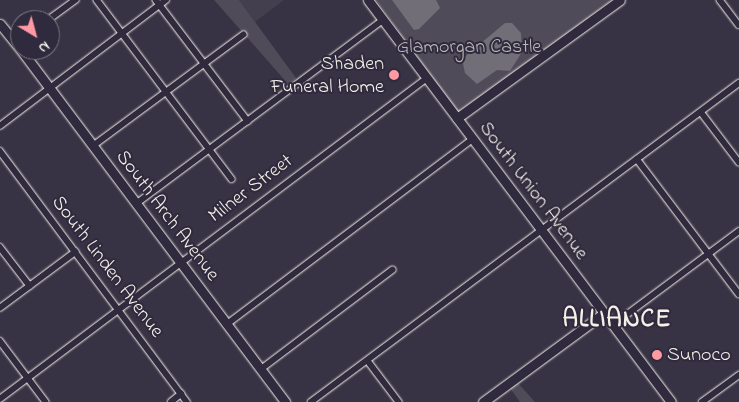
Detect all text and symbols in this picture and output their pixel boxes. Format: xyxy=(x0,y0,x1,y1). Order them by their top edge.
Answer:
north arrow xyxy=(10,10,60,60)
text: N xyxy=(34,35,54,58)
park label: Glamorgan Castle xyxy=(397,35,541,59)
place label: Shaden Funeral Home xyxy=(270,52,384,99)
marker: Shaden Funeral Home xyxy=(388,69,400,81)
street label: South Union Avenue xyxy=(473,117,593,265)
street label: South Arch Avenue xyxy=(110,146,224,286)
street label: Milner Street xyxy=(204,149,298,229)
street label: South Linden Avenue xyxy=(46,191,168,343)
district label: ALLIANCE xyxy=(562,305,672,335)
place label: Sunoco xyxy=(667,343,731,367)
marker: Sunoco xyxy=(651,349,663,361)

